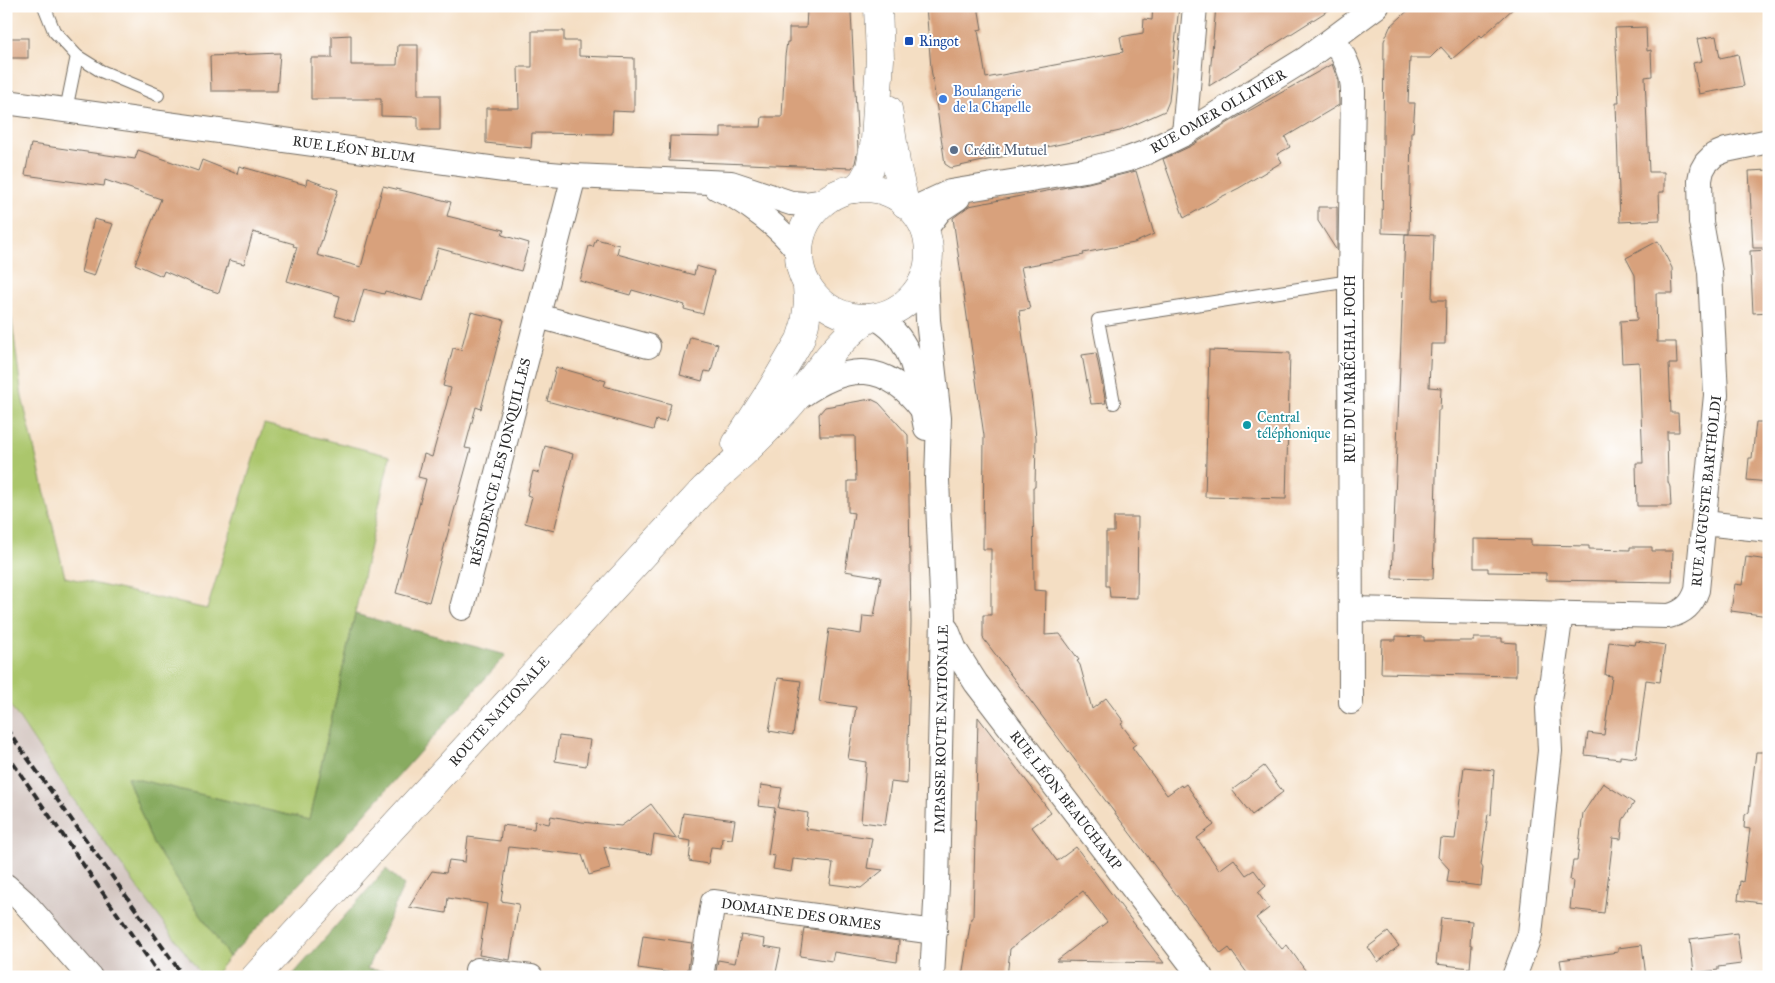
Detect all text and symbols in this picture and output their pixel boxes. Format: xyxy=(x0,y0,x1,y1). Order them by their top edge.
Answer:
place label: Ringot xyxy=(919,33,959,50)
marker: Ringot xyxy=(903,35,915,47)
street label: RUE OMER OLLIVIER xyxy=(1147,65,1290,157)
place label: Boulangerie de la Chapelle xyxy=(953,83,1031,116)
marker: Boulangerie de la Chapelle xyxy=(937,93,949,105)
street label: RUE LÉON BLUM xyxy=(291,130,417,167)
place label: Crédit Mutuel xyxy=(964,142,1047,159)
marker: Crédit Mutuel xyxy=(948,144,960,156)
street label: RUE DU MARÉCHAL FOCH xyxy=(1340,275,1359,463)
street label: RÉSIDENCE LES JONQUILLES xyxy=(464,356,536,568)
street label: RUE AUGUSTE BARTHOLDI xyxy=(1688,394,1725,588)
place label: Central téléphonique xyxy=(1257,409,1331,443)
marker: Central téléphonique xyxy=(1241,419,1253,431)
street label: IMPASSE ROUTE NATIONALE xyxy=(931,624,952,834)
street label: ROUTE NATIONALE xyxy=(446,653,553,770)
street label: RUE LÉON BEAUCHAMP xyxy=(1006,726,1127,873)
street label: DOMAINE DES ORMES xyxy=(720,895,882,934)

